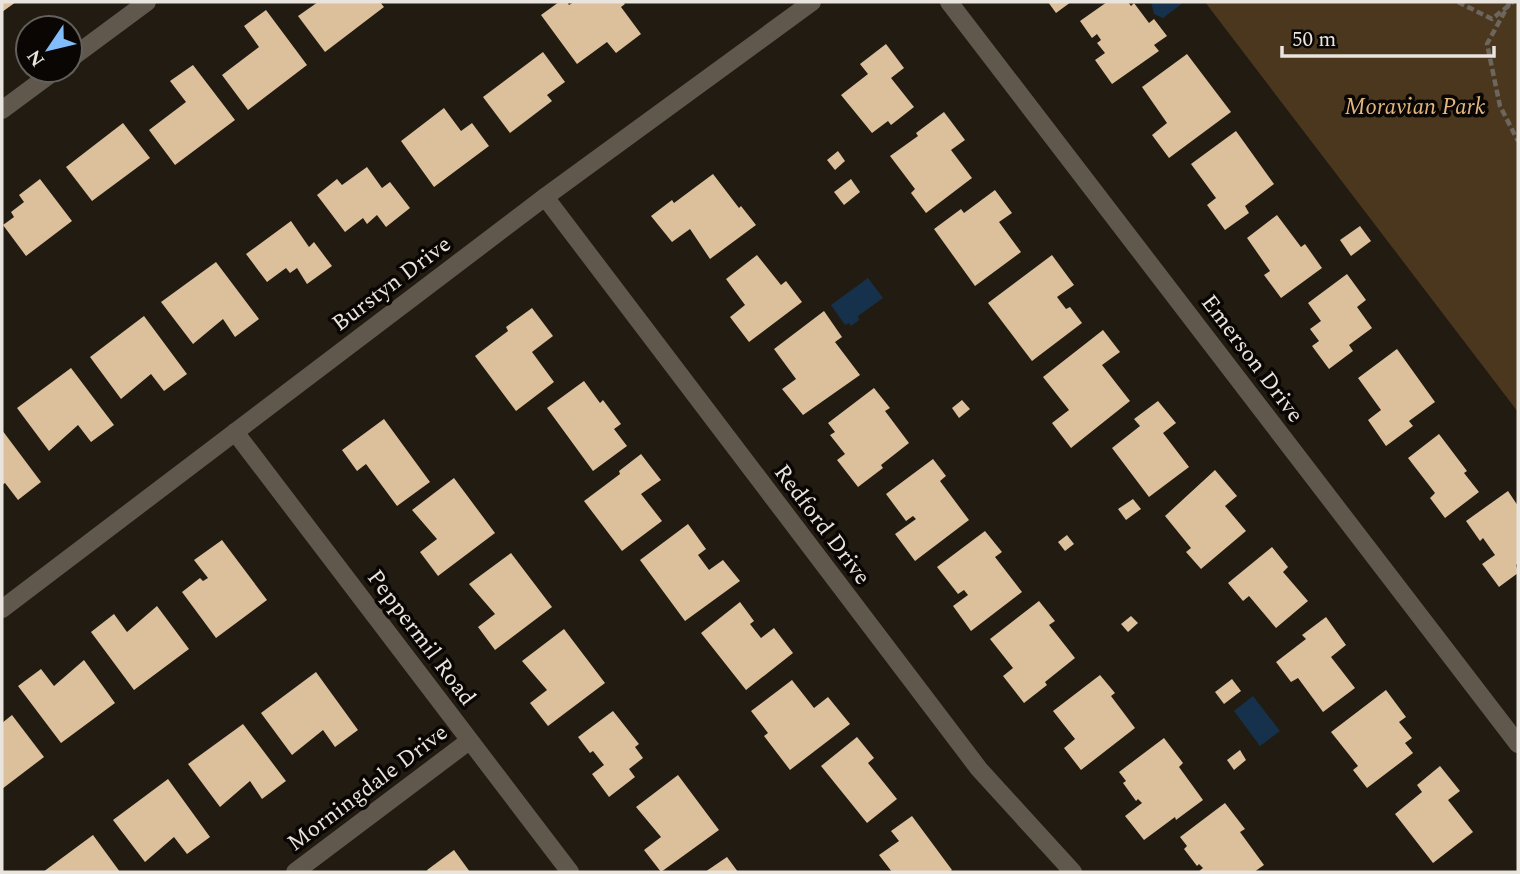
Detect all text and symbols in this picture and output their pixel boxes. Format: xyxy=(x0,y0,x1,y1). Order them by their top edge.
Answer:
north arrow xyxy=(14,14,84,84)
scale bar xyxy=(1282,14,1494,58)
text: 50 m xyxy=(1292,24,1336,56)
text: N xyxy=(20,43,53,73)
park label: Moravian Park xyxy=(1345,90,1486,125)
street label: Burstyn Drive xyxy=(325,228,459,341)
street label: Emerson Drive xyxy=(1192,287,1312,430)
street label: Redford Drive xyxy=(765,457,879,593)
street label: Peppermil Road xyxy=(358,562,484,714)
street label: Morningdale Drive xyxy=(280,716,456,860)

